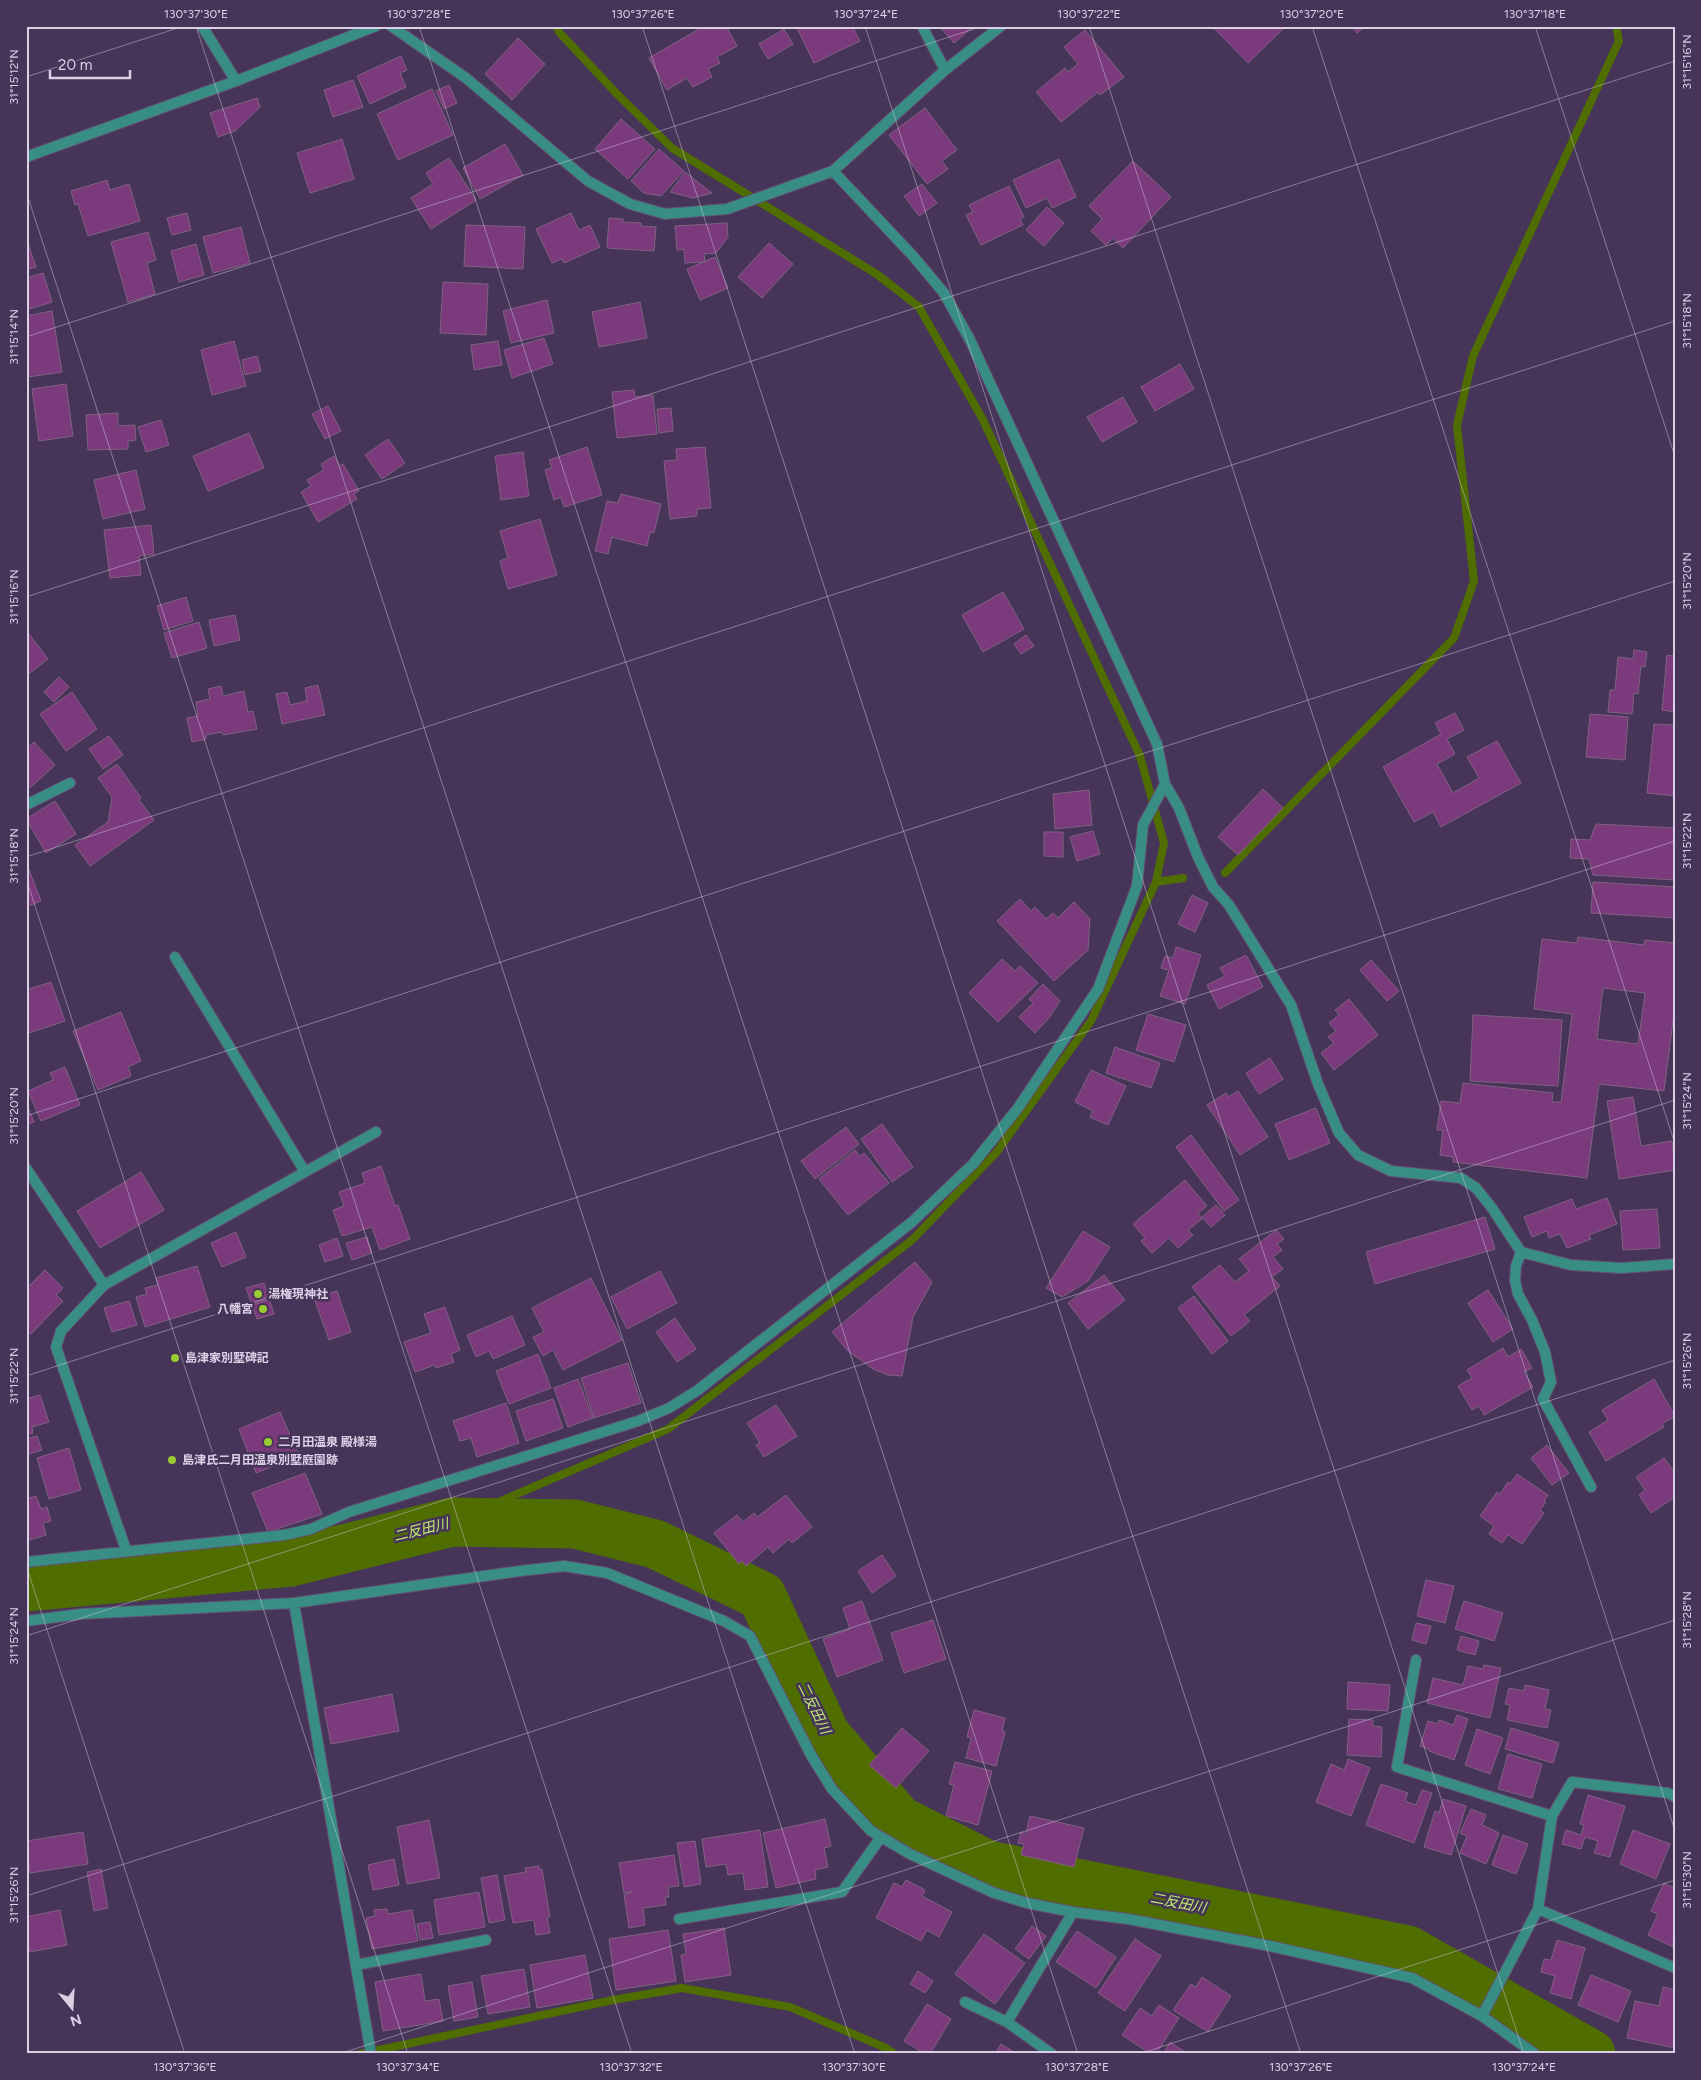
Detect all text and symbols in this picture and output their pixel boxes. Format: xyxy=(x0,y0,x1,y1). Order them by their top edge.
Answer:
text: 130°37'30"E xyxy=(164,7,228,21)
text: 130°37'28"E xyxy=(387,7,451,21)
text: 130°37'26"E xyxy=(611,7,675,21)
text: 130°37'24"E xyxy=(834,7,898,21)
text: 130°37'22"E xyxy=(1057,7,1121,21)
text: 130°37'20"E xyxy=(1280,7,1344,21)
text: 130°37'18"E xyxy=(1504,7,1566,21)
text: 31°15'16"N xyxy=(1680,34,1694,90)
scale bar xyxy=(50,48,130,80)
text: 31°15'12"N xyxy=(7,50,21,104)
text: 20 m xyxy=(58,56,92,74)
text: 31°15'18"N xyxy=(1680,293,1694,349)
text: 31°15'14"N xyxy=(7,309,21,365)
text: 31°15'20"N xyxy=(1680,552,1694,610)
text: 31°15'16"N xyxy=(7,569,21,625)
text: 31°15'22"N xyxy=(1680,813,1694,869)
text: 31°15'18"N xyxy=(7,828,21,884)
text: 31°15'24"N xyxy=(1680,1072,1694,1130)
text: 31°15'20"N xyxy=(7,1087,21,1145)
place label: 湯権現神社 xyxy=(268,1287,328,1301)
marker: 湯権現神社 xyxy=(252,1288,264,1300)
place label: 八幡宮 xyxy=(217,1302,253,1316)
marker: 八幡宮 xyxy=(257,1303,269,1315)
text: 31°15'26"N xyxy=(1680,1333,1694,1389)
text: 31°15'22"N xyxy=(7,1348,21,1404)
place label: 島津家別墅碑記 xyxy=(185,1351,269,1365)
marker: 島津家別墅碑記 xyxy=(169,1352,181,1364)
place label: 二月田温泉 殿様湯 xyxy=(278,1435,377,1449)
marker: 二月田温泉 殿様湯 xyxy=(262,1436,274,1448)
place label: 島津氏二月田温泉別墅庭園跡 xyxy=(182,1453,338,1467)
marker: 島津氏二月田温泉別墅庭園跡 xyxy=(166,1454,178,1466)
water label: 二反田川 xyxy=(392,1514,452,1545)
text: 31°15'28"N xyxy=(1680,1591,1694,1649)
text: 31°15'24"N xyxy=(7,1607,21,1665)
water label: 二反田川 xyxy=(794,1679,835,1739)
text: 31°15'30"N xyxy=(1680,1851,1694,1909)
text: 31°15'26"N xyxy=(7,1867,21,1923)
water label: 二反田川 xyxy=(1149,1889,1209,1917)
north arrow xyxy=(48,1982,98,2032)
text: N xyxy=(68,2010,84,2030)
text: 130°37'36"E xyxy=(153,2060,217,2074)
text: 130°37'34"E xyxy=(376,2060,440,2074)
text: 130°37'32"E xyxy=(599,2060,663,2074)
text: 130°37'30"E xyxy=(822,2060,886,2074)
text: 130°37'28"E xyxy=(1045,2060,1109,2074)
text: 130°37'26"E xyxy=(1269,2060,1333,2074)
text: 130°37'24"E xyxy=(1492,2060,1556,2074)

